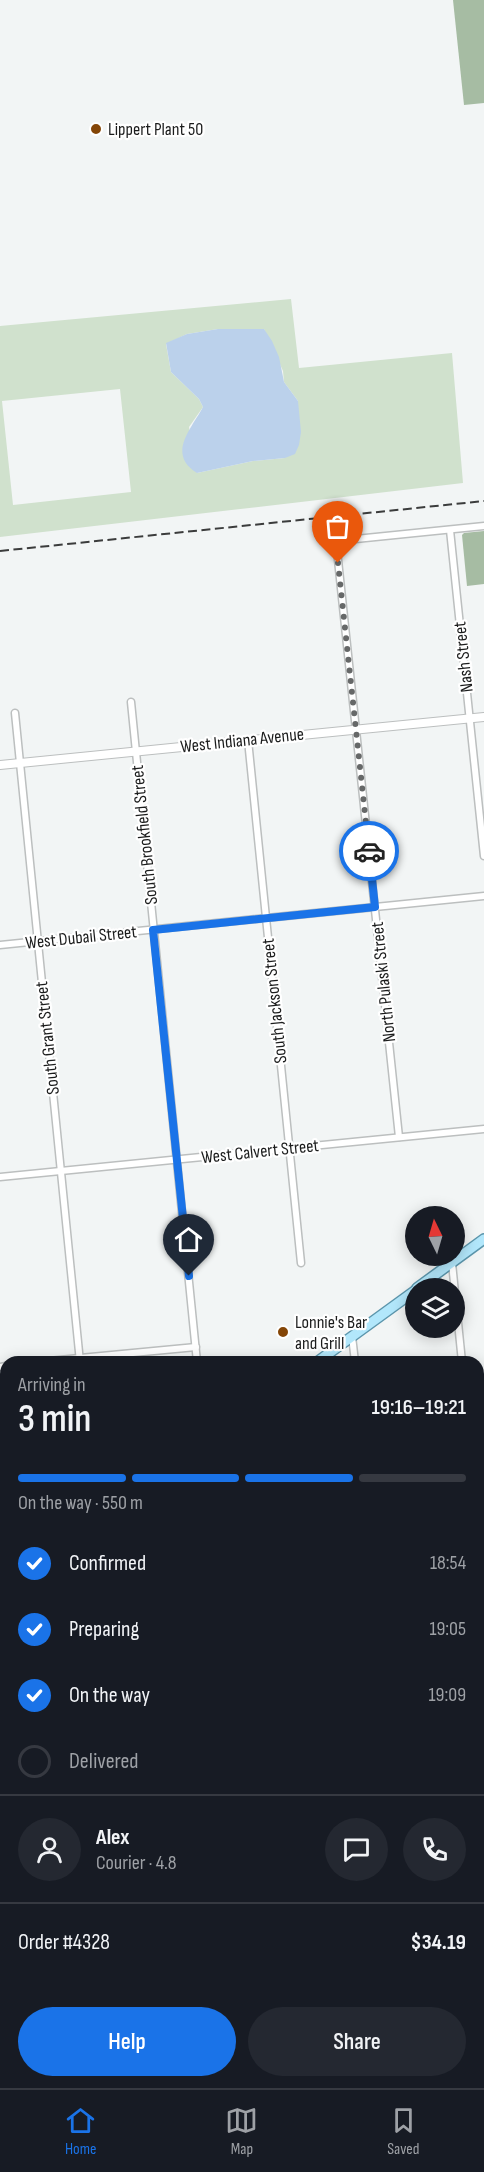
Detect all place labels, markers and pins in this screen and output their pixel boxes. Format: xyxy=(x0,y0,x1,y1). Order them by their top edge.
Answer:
place label: Lippert Plant 50 xyxy=(108,119,203,140)
marker: Lippert Plant 50 xyxy=(89,122,103,136)
pin xyxy=(312,501,363,563)
pin xyxy=(163,1214,214,1276)
place label: Lonnie's Bar and Grill xyxy=(295,1312,367,1354)
marker: Lonnie's Bar and Grill xyxy=(276,1325,290,1339)

